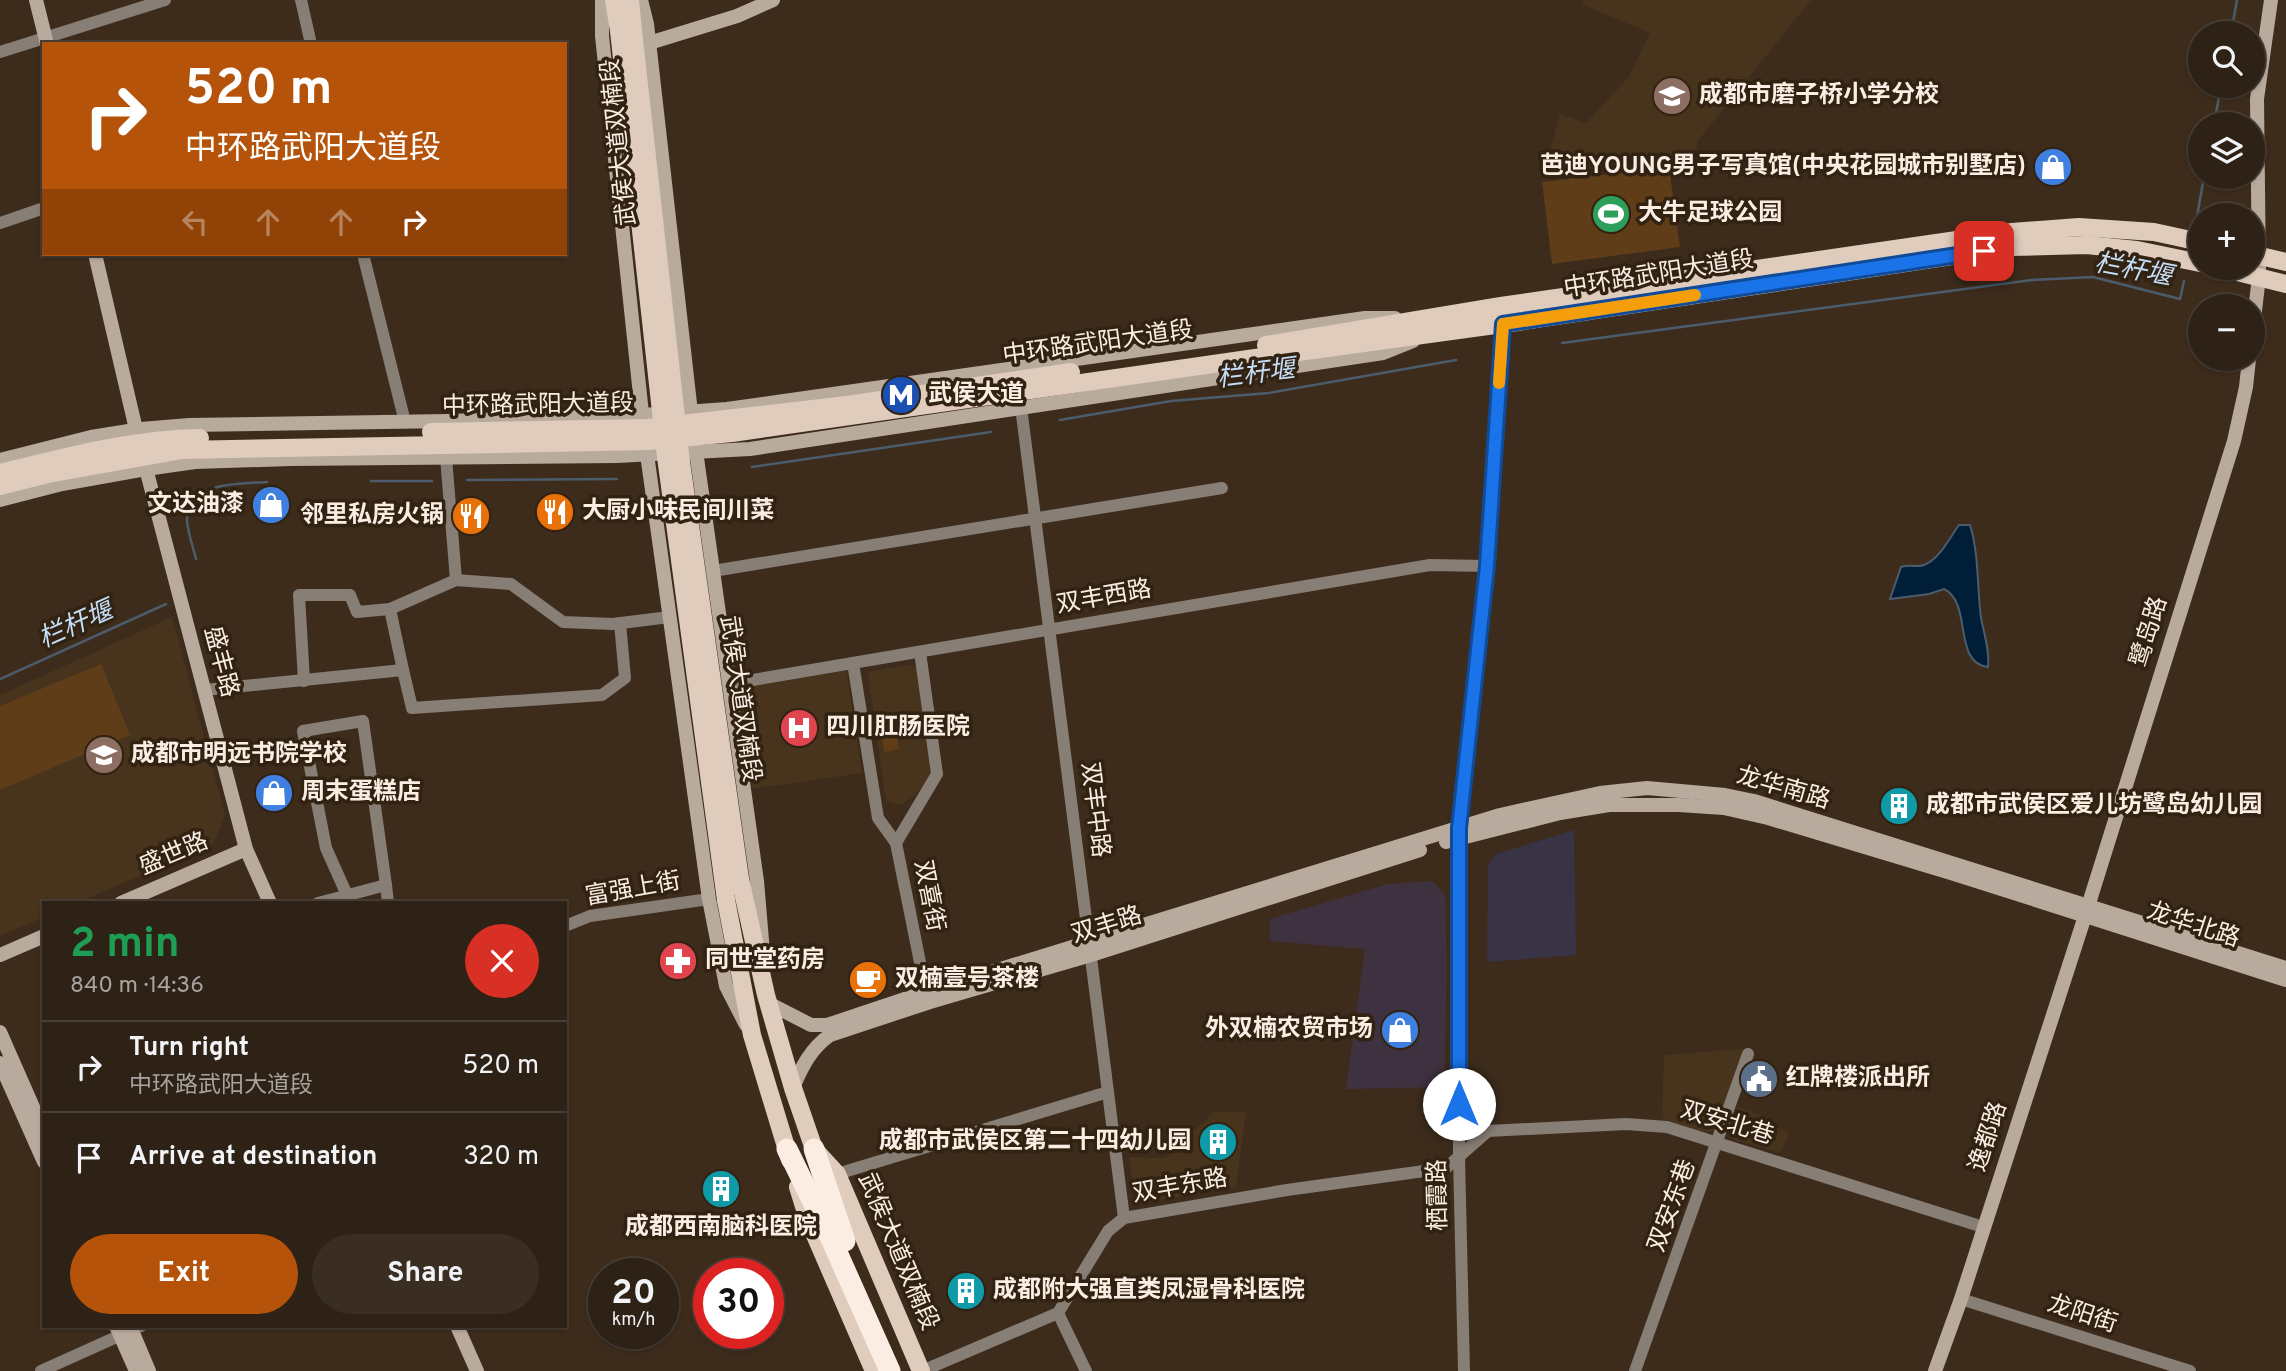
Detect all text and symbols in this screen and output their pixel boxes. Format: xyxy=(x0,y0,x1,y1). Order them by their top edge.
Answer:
map controls xyxy=(2188,21,2265,371)
button: search xyxy=(2188,21,2265,98)
street label: 武侯大道双楠段 xyxy=(596,57,644,227)
text: 520 m xyxy=(185,60,332,122)
icon: right xyxy=(70,70,161,161)
school or university icon: 成都市磨子桥小学分校 xyxy=(1651,75,1693,117)
place label: 成都市磨子桥小学分校 xyxy=(1699,81,1939,111)
button: layers xyxy=(2188,112,2265,189)
text: 中环路武阳大道段 xyxy=(185,130,441,170)
shop icon: 芭迪YOUNG男子写真馆(中央花园城市别墅店) xyxy=(2032,146,2074,188)
place label: 芭迪YOUNG男子写真馆(中央花园城市别墅店) xyxy=(1540,152,2026,182)
sports icon: 大牛足球公园 xyxy=(1590,193,1632,235)
place label: 大牛足球公园 xyxy=(1638,199,1782,229)
icon: left xyxy=(176,203,214,241)
icon: ahead xyxy=(249,203,287,241)
icon: ahead xyxy=(322,203,360,241)
icon: right xyxy=(395,203,433,241)
button: + xyxy=(2188,203,2265,280)
pin xyxy=(1954,221,2014,281)
icon: arrive xyxy=(1965,232,2003,270)
street label: 中环路武阳大道段 xyxy=(1562,245,1756,305)
water label: 栏杆堰 xyxy=(2092,247,2178,295)
button: − xyxy=(2188,294,2265,371)
street label: 中环路武阳大道段 xyxy=(1001,316,1195,372)
water label: 栏杆堰 xyxy=(1215,353,1301,396)
metro station icon: 武侯大道 xyxy=(880,374,922,416)
place label: 武侯大道 xyxy=(928,380,1024,410)
street label: 中环路武阳大道段 xyxy=(442,389,634,423)
shop icon: 文达油漆 xyxy=(250,484,292,526)
place label: 文达油漆 xyxy=(148,490,244,520)
restaurant icon: 大厨小味·民间川菜 xyxy=(534,491,576,533)
restaurant icon: 邻里私房火锅 xyxy=(450,495,492,537)
place label: 大厨小味·民间川菜 xyxy=(582,497,774,527)
place label: 邻里私房火锅 xyxy=(300,501,444,531)
street label: 双丰西路 xyxy=(1054,575,1154,621)
water label: 栏杆堰 xyxy=(34,593,122,657)
street label: 鹭岛路 xyxy=(2125,593,2175,671)
street label: 武侯大道双楠段 xyxy=(712,614,766,784)
street label: 盛丰路 xyxy=(196,623,244,701)
hospital icon: 四川肛肠医院 xyxy=(778,707,820,749)
place label: 四川肛肠医院 xyxy=(826,713,970,743)
school or university icon: 成都市明远书院学校 xyxy=(83,734,125,776)
place label: 成都市明远书院学校 xyxy=(131,740,347,770)
street label: 双丰中路 xyxy=(1073,761,1115,859)
street label: 龙华南路 xyxy=(1733,761,1833,817)
shop icon: 周末蛋糕店 xyxy=(253,772,295,814)
place label: 周末蛋糕店 xyxy=(301,778,421,808)
building icon: 成都市武侯区爱儿坊鹭岛幼儿园 xyxy=(1878,785,1920,827)
place label: 成都市武侯区爱儿坊鹭岛幼儿园 xyxy=(1926,791,2262,821)
street label: 盛世路 xyxy=(135,827,213,883)
street label: 双喜街 xyxy=(906,858,950,934)
street label: 富强上街 xyxy=(583,867,683,913)
street label: 龙华北路 xyxy=(2143,897,2243,955)
street label: 双丰路 xyxy=(1068,901,1146,951)
text: 2 min xyxy=(70,919,180,972)
button: close xyxy=(465,924,539,998)
pharmacy icon: 同世堂药房 xyxy=(657,940,699,982)
place label: 同世堂药房 xyxy=(705,946,825,976)
cafe icon: 双楠壹号茶楼 xyxy=(847,959,889,1001)
place label: 双楠壹号茶楼 xyxy=(895,965,1039,995)
text: 840 m · 14:36 xyxy=(70,972,204,1001)
shop icon: 外双楠农贸市场 xyxy=(1379,1009,1421,1051)
place label: 外双楠农贸市场 xyxy=(1205,1015,1373,1045)
text: Turn right xyxy=(129,1032,249,1065)
icon: right xyxy=(70,1048,108,1086)
text: 520 m xyxy=(462,1050,539,1083)
public building icon: 红牌楼派出所 xyxy=(1738,1058,1780,1100)
place label: 红牌楼派出所 xyxy=(1786,1064,1930,1094)
position arrow xyxy=(1422,1067,1496,1141)
text: 中环路武阳大道段 xyxy=(129,1072,313,1101)
street label: 双安北巷 xyxy=(1677,1096,1777,1152)
street label: 逸都路 xyxy=(1964,1098,2014,1176)
building icon: 成都市武侯区第二十四幼儿园 xyxy=(1197,1121,1239,1163)
place label: 成都市武侯区第二十四幼儿园 xyxy=(879,1127,1191,1157)
icon: arrive xyxy=(70,1139,108,1177)
text: Arrive at destination xyxy=(129,1141,377,1174)
text: 320 m xyxy=(463,1141,539,1174)
street label: 双安东巷 xyxy=(1642,1156,1704,1256)
street label: 栖霞路 xyxy=(1423,1159,1455,1231)
street label: 双丰东路 xyxy=(1130,1164,1230,1210)
building icon: 成都西南脑科医院 xyxy=(700,1168,742,1210)
street label: 武侯大道双楠段 xyxy=(850,1169,944,1335)
place label: 成都西南脑科医院 xyxy=(625,1213,817,1243)
button: Exit xyxy=(70,1234,298,1314)
button: Share xyxy=(312,1234,539,1314)
speed limit sign: 30 xyxy=(693,1258,784,1349)
building icon: 成都附大强直类凤湿骨科医院 xyxy=(945,1270,987,1312)
text: 20 xyxy=(611,1272,656,1316)
place label: 成都附大强直类凤湿骨科医院 xyxy=(993,1276,1305,1306)
street label: 龙阳街 xyxy=(2043,1290,2121,1340)
text: km/h xyxy=(612,1309,655,1332)

